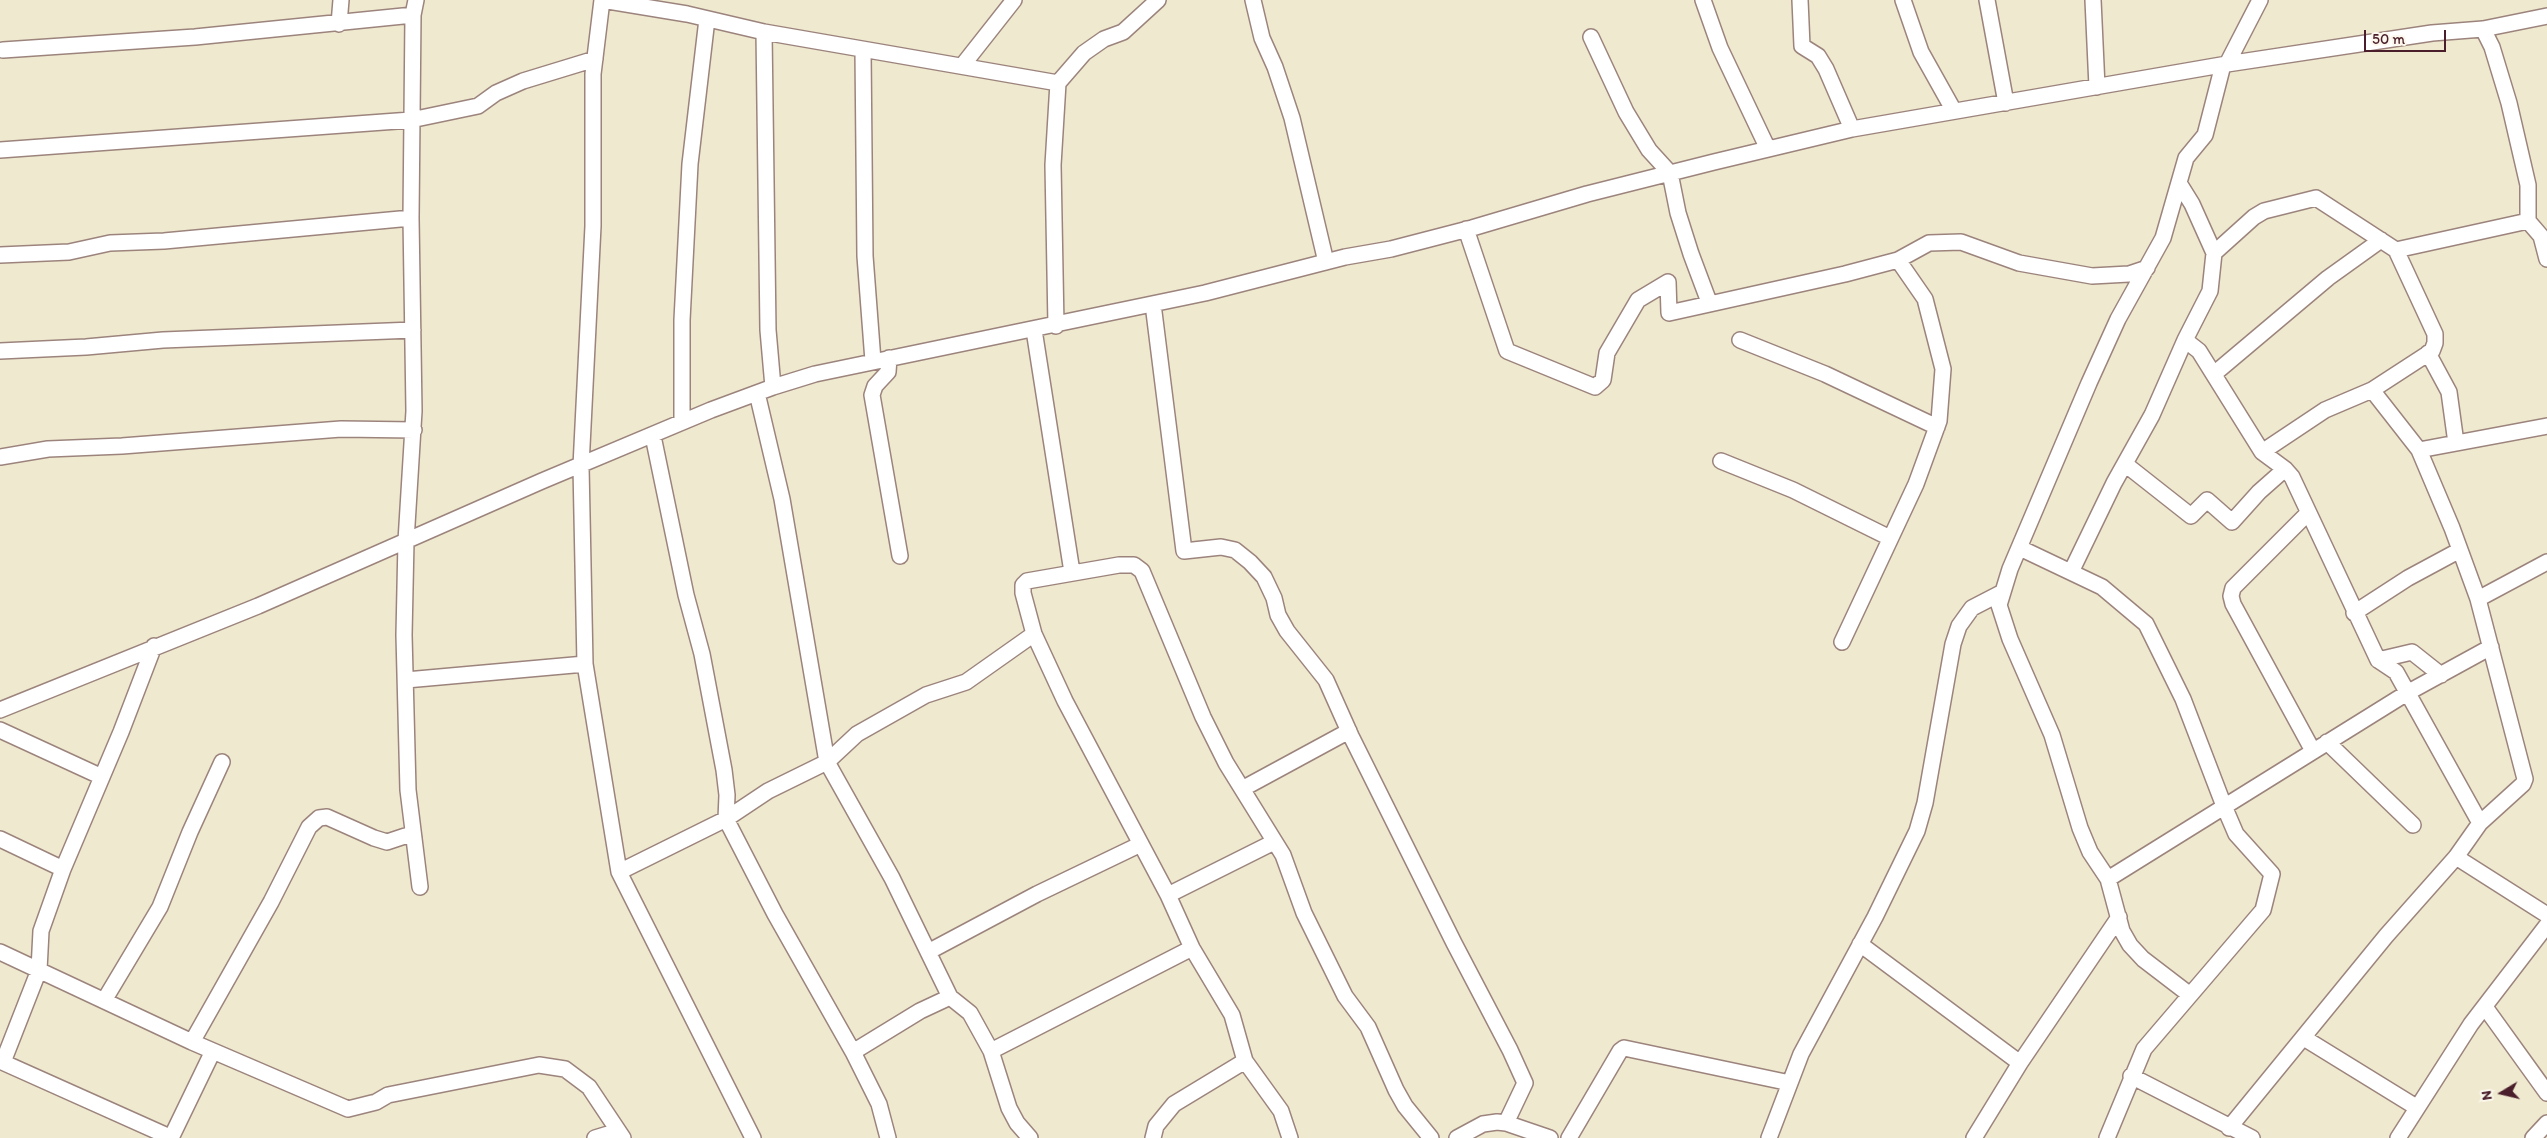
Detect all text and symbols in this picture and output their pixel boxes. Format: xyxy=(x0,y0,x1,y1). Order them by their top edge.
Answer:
scale bar xyxy=(2367,20,2450,52)
text: 50 m xyxy=(2372,30,2405,48)
north arrow xyxy=(2477,1068,2527,1118)
text: N xyxy=(2478,1089,2496,1101)

